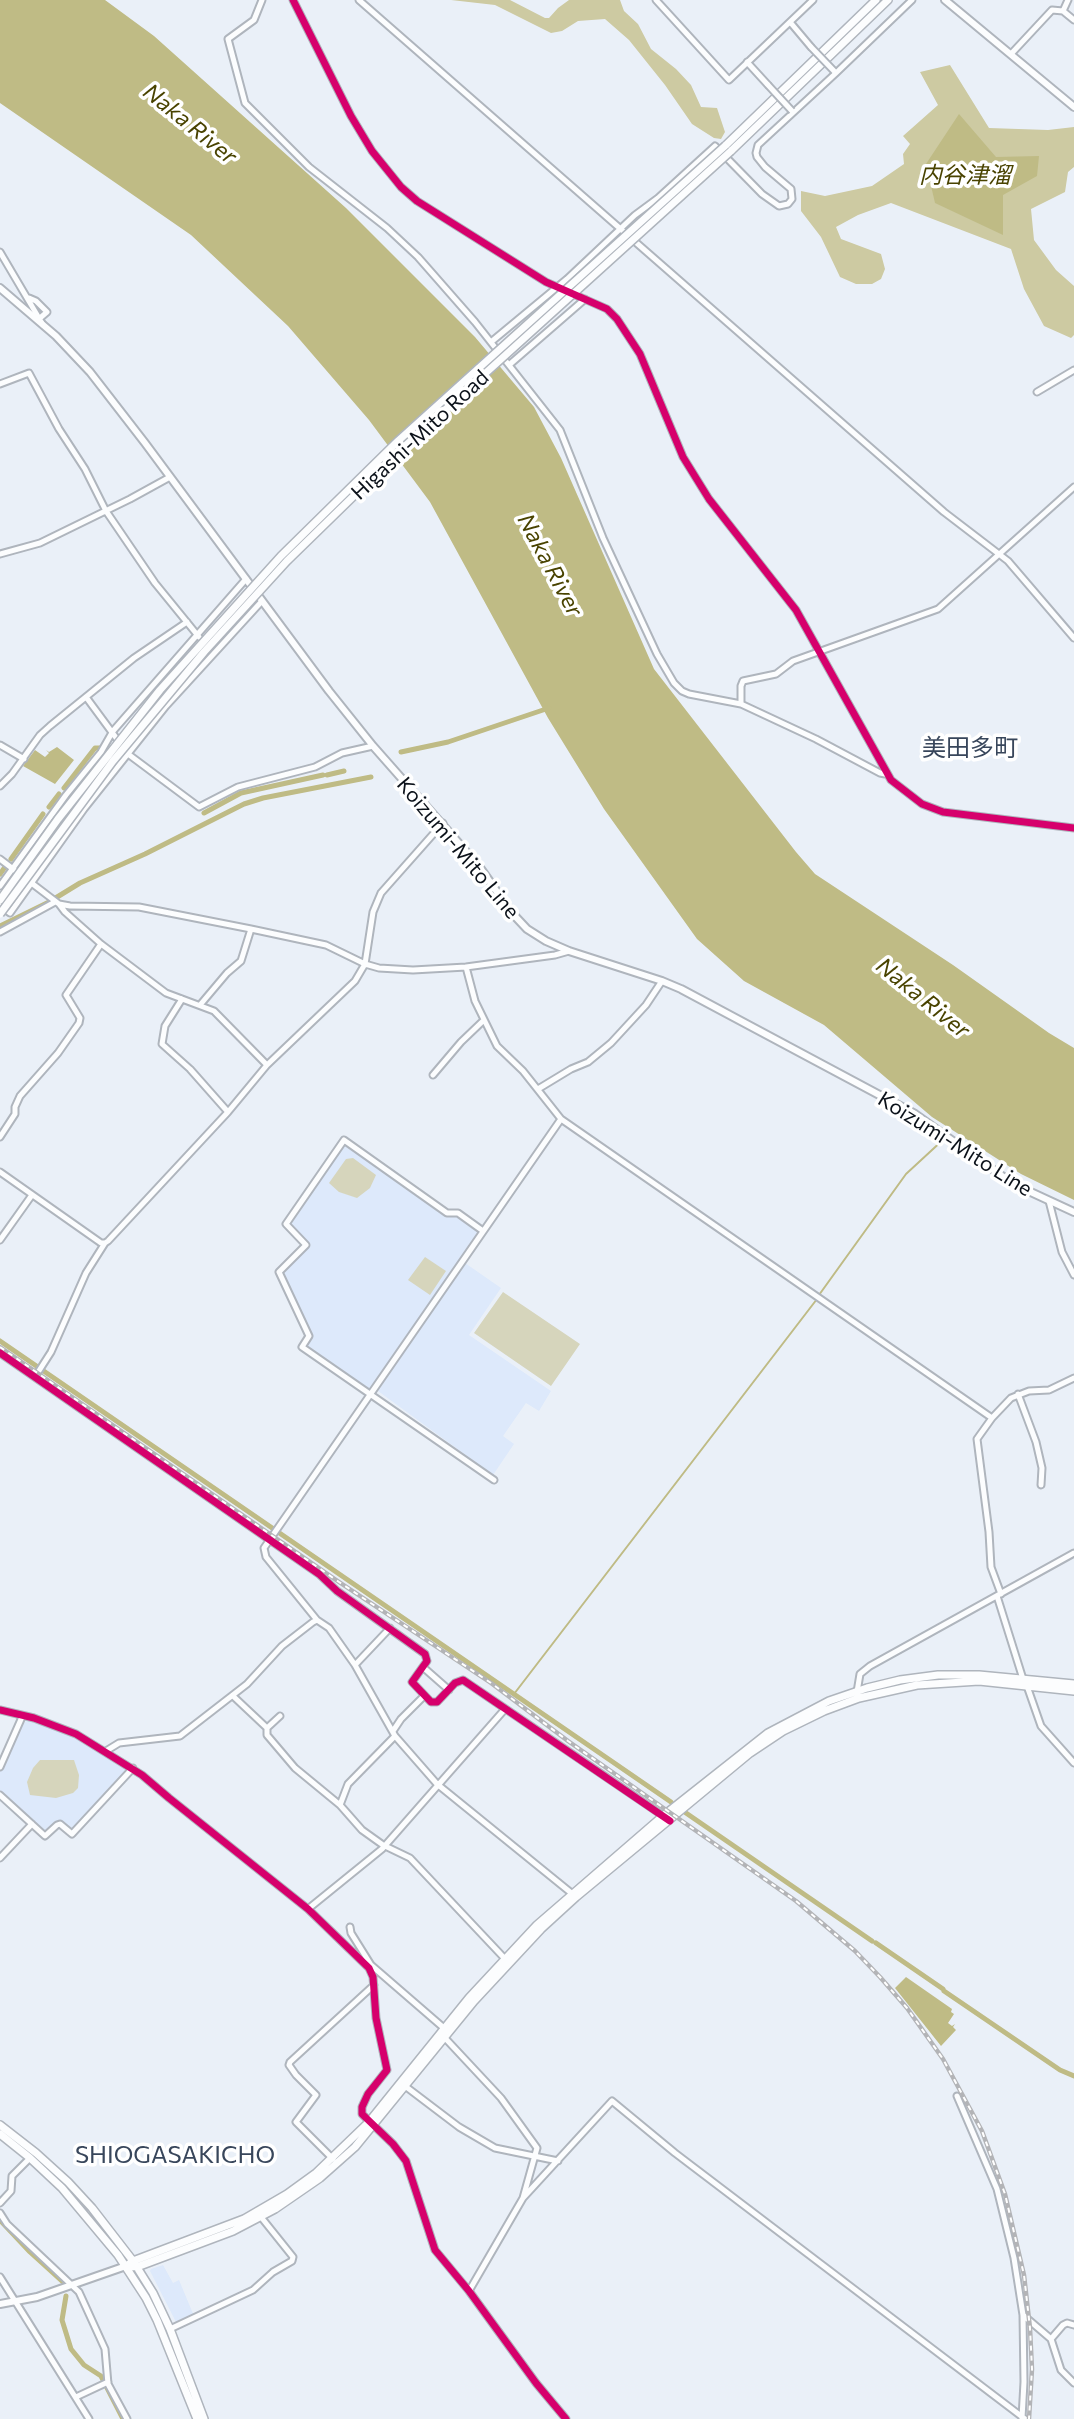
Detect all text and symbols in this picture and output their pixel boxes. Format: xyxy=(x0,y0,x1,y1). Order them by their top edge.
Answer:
water label: Naka River xyxy=(138,78,242,170)
water label: 内谷津溜 xyxy=(919,161,1011,189)
street label: Higashi-Mito Road xyxy=(346,365,494,505)
water label: Naka River xyxy=(511,509,589,621)
district label: 美田多町 xyxy=(922,734,1018,762)
street label: Koizumi-Mito Line xyxy=(391,772,525,924)
water label: Naka River xyxy=(871,952,975,1044)
street label: Koizumi-Mito Line xyxy=(873,1086,1037,1202)
district label: SHIOGASAKICHO xyxy=(64,2141,286,2169)

